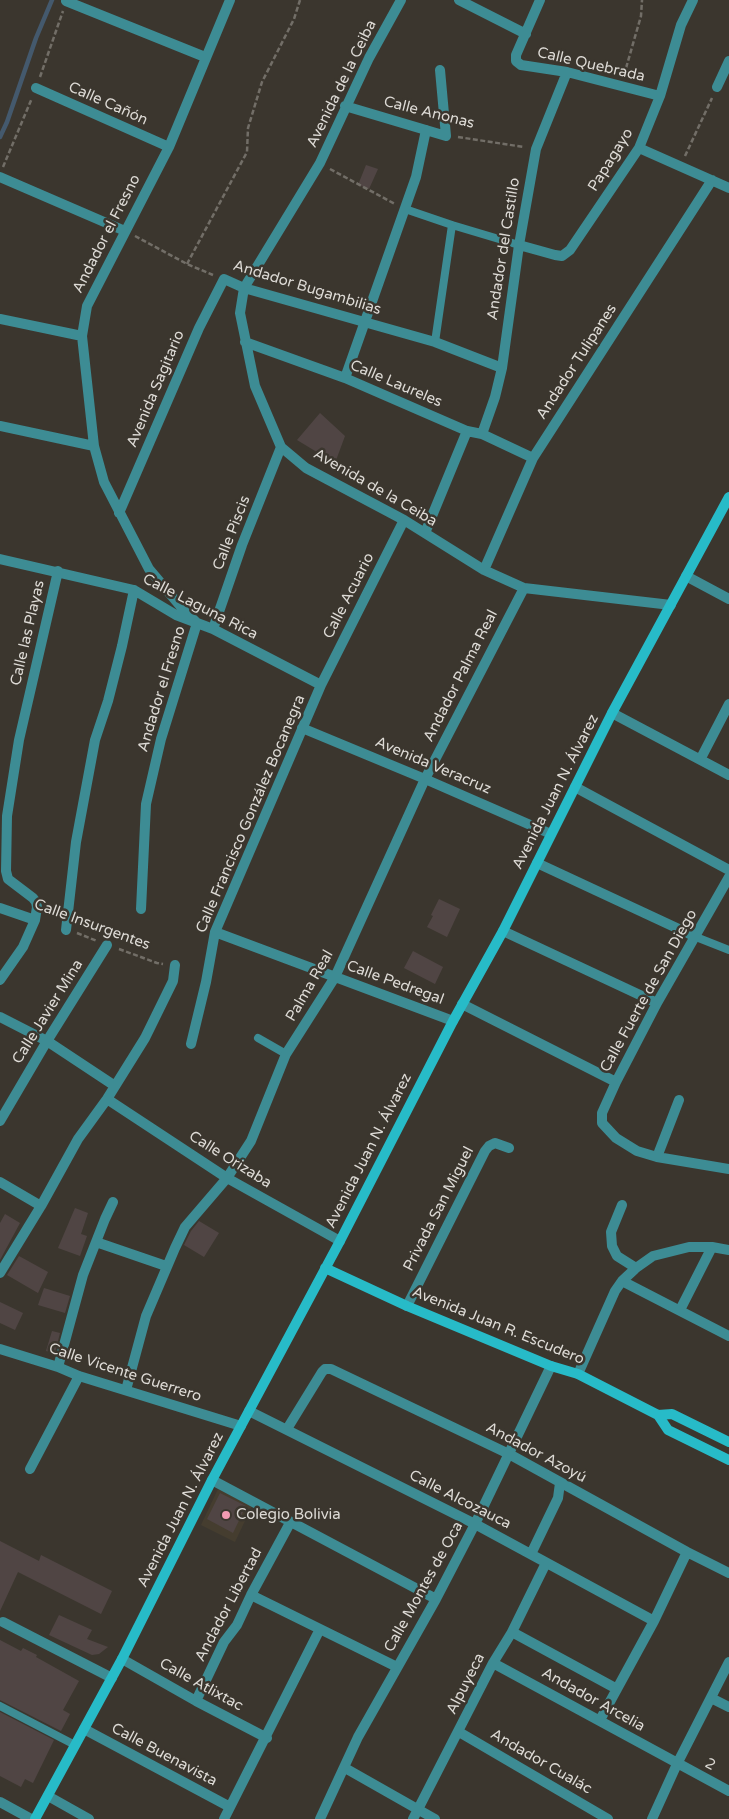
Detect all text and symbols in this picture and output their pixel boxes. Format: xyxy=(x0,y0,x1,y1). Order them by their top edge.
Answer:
street label: Avenida de la Ceiba xyxy=(303,17,381,151)
street label: Calle Quebrada xyxy=(535,44,647,86)
street label: Calle Cañón xyxy=(66,78,150,130)
street label: Calle Anonas xyxy=(382,93,476,133)
street label: Papagayo xyxy=(585,125,637,195)
street label: Andador el Fresno xyxy=(69,172,145,296)
street label: Andador del Castillo xyxy=(484,176,524,322)
street label: Andador Bugambilias xyxy=(231,257,383,319)
street label: Andador Tulipanes xyxy=(533,301,621,423)
street label: Avenida Sagitario xyxy=(123,328,189,450)
street label: Calle Laureles xyxy=(347,357,445,411)
street label: Avenida de la Ceiba xyxy=(310,445,440,531)
street label: Calle Piscis xyxy=(210,493,254,573)
street label: Calle Acuario xyxy=(320,550,378,642)
street label: Calle Laguna Rica xyxy=(139,570,261,644)
street label: Calle las Playas xyxy=(7,579,49,687)
street label: Andador Palma Real xyxy=(420,607,502,745)
street label: Andador el Fresno xyxy=(134,624,190,754)
street label: Calle Francisco González Bocanegra xyxy=(193,692,309,936)
street label: Avenida Juan N. Álvarez xyxy=(509,711,603,873)
street label: Avenida Veracruz xyxy=(372,733,494,799)
street label: Calle Insurgentes xyxy=(32,896,152,954)
street label: Calle Fuerte de San Diego xyxy=(597,907,701,1075)
street label: Palma Real xyxy=(282,947,338,1025)
street label: Calle Javier Mina xyxy=(9,957,87,1067)
street label: Calle Pedregal xyxy=(344,957,446,1009)
street label: Avenida Juan N. Álvarez xyxy=(322,1070,416,1232)
street label: Calle Orizaba xyxy=(185,1127,275,1193)
street label: Privada San Miguel xyxy=(400,1144,478,1274)
street label: Avenida Juan R. Escudero xyxy=(409,1283,587,1369)
street label: Calle Vicente Guerrero xyxy=(46,1340,204,1406)
street label: Andador Azoyú xyxy=(483,1419,589,1487)
street label: Avenida Juan N. Álvarez xyxy=(134,1429,228,1591)
street label: Calle Alcozauca xyxy=(406,1467,514,1533)
place label: Colegio Bolivia xyxy=(236,1506,341,1524)
marker: Colegio Bolivia xyxy=(220,1509,232,1521)
street label: Calle Montes de Oca xyxy=(381,1519,467,1655)
street label: Andador Libertad xyxy=(191,1545,267,1665)
street label: Alpuyeca xyxy=(443,1650,489,1718)
street label: Calle Atlixtac xyxy=(156,1655,246,1715)
street label: Andador Arcelia xyxy=(538,1664,648,1736)
street label: Calle Buenavista xyxy=(108,1720,220,1790)
street label: Andador Cualác xyxy=(487,1726,595,1798)
street label: 2 xyxy=(702,1755,718,1775)

